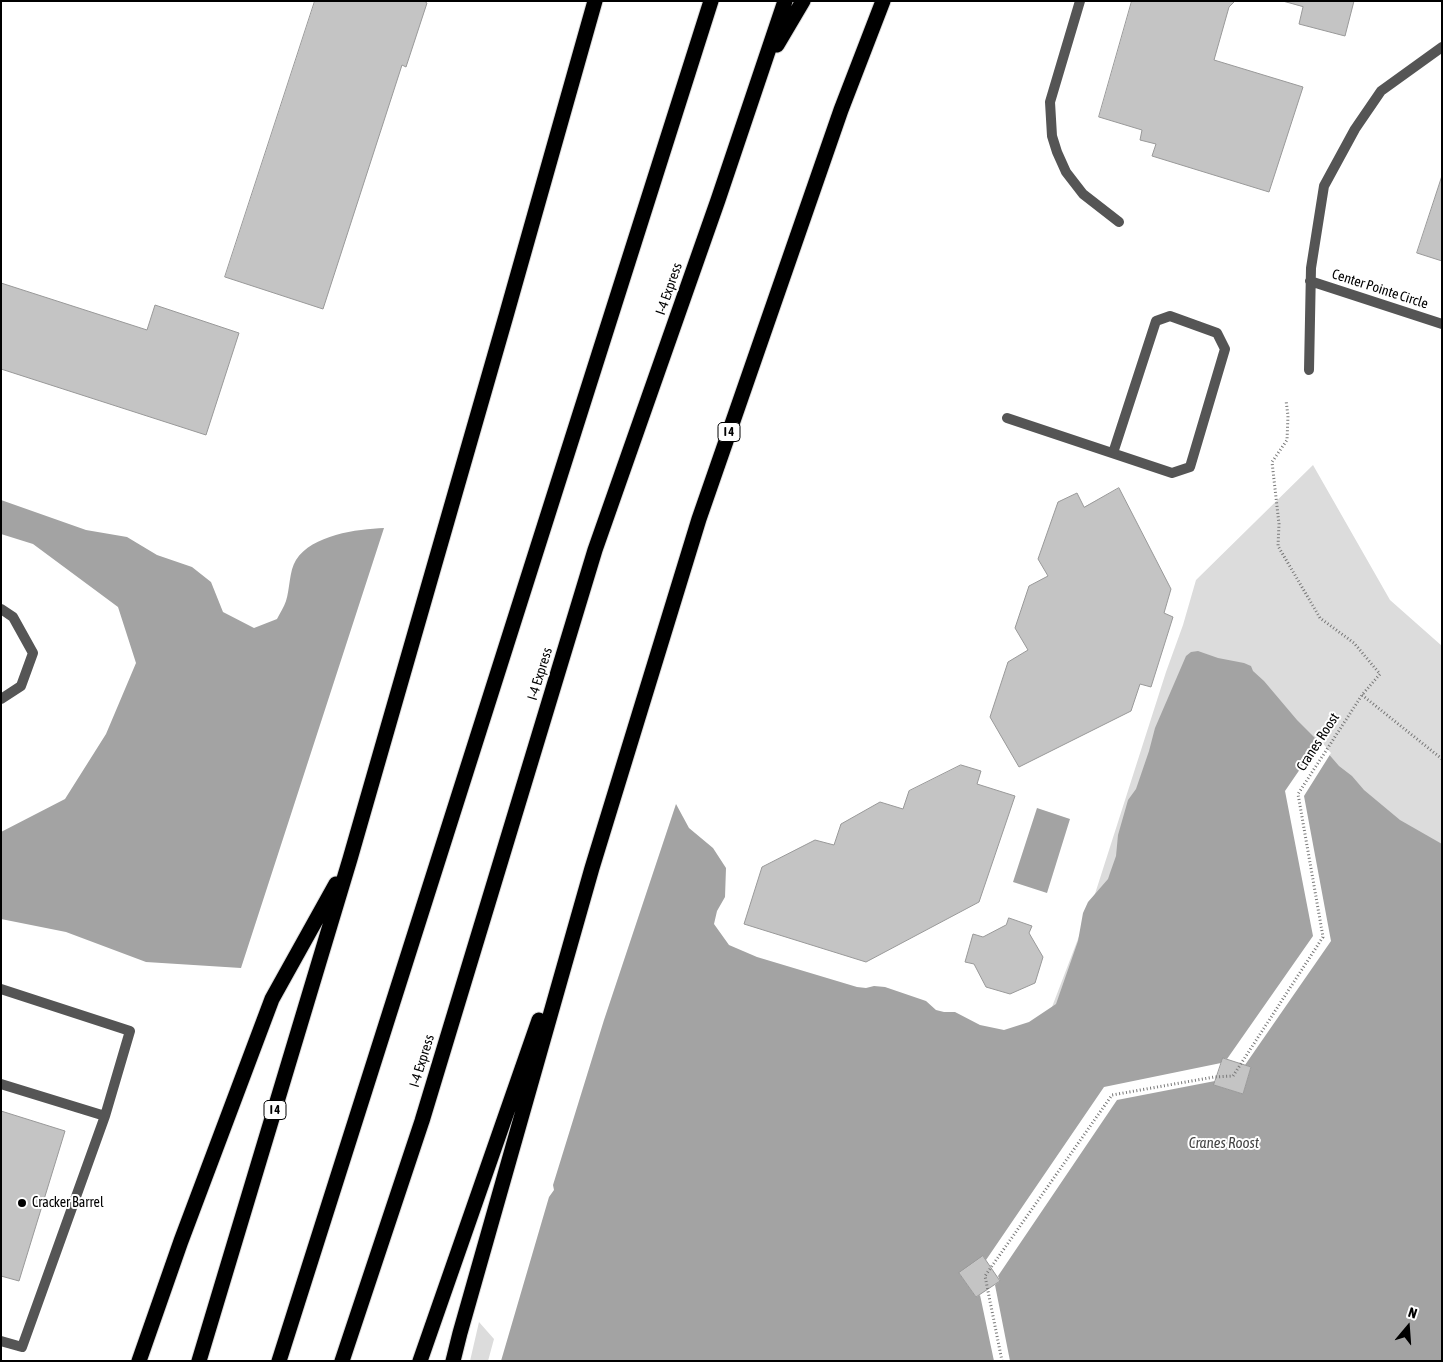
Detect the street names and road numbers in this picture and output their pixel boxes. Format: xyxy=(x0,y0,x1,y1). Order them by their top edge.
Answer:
street label: I-4 Express xyxy=(652,261,686,317)
street label: Center Pointe Circle xyxy=(1330,266,1430,312)
road number: I 4 xyxy=(718,422,740,442)
street label: I-4 Express xyxy=(524,646,556,702)
street label: Cranes Roost xyxy=(1293,710,1343,774)
street label: I-4 Express xyxy=(406,1033,438,1089)
road number: I 4 xyxy=(264,1100,286,1120)

